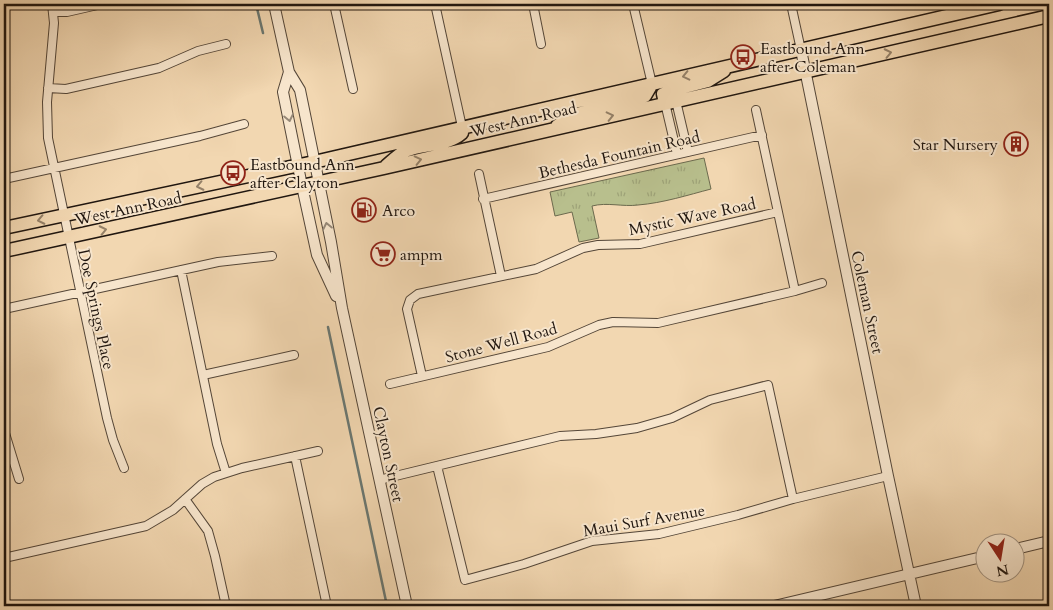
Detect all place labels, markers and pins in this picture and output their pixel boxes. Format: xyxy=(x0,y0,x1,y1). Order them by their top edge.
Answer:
place label: Eastbound Ann after Coleman xyxy=(760,38,865,78)
bus stop icon: Eastbound Ann after Coleman xyxy=(730,44,756,70)
building icon: Star Nursery xyxy=(1003,131,1029,157)
place label: Star Nursery xyxy=(913,134,999,156)
place label: Eastbound Ann after Clayton xyxy=(250,154,355,194)
bus stop icon: Eastbound Ann after Clayton xyxy=(220,160,246,186)
fuel station icon: Arco xyxy=(351,197,377,223)
place label: Arco xyxy=(382,200,416,222)
supermarket icon: ampm xyxy=(370,241,396,267)
place label: ampm xyxy=(400,244,443,266)

